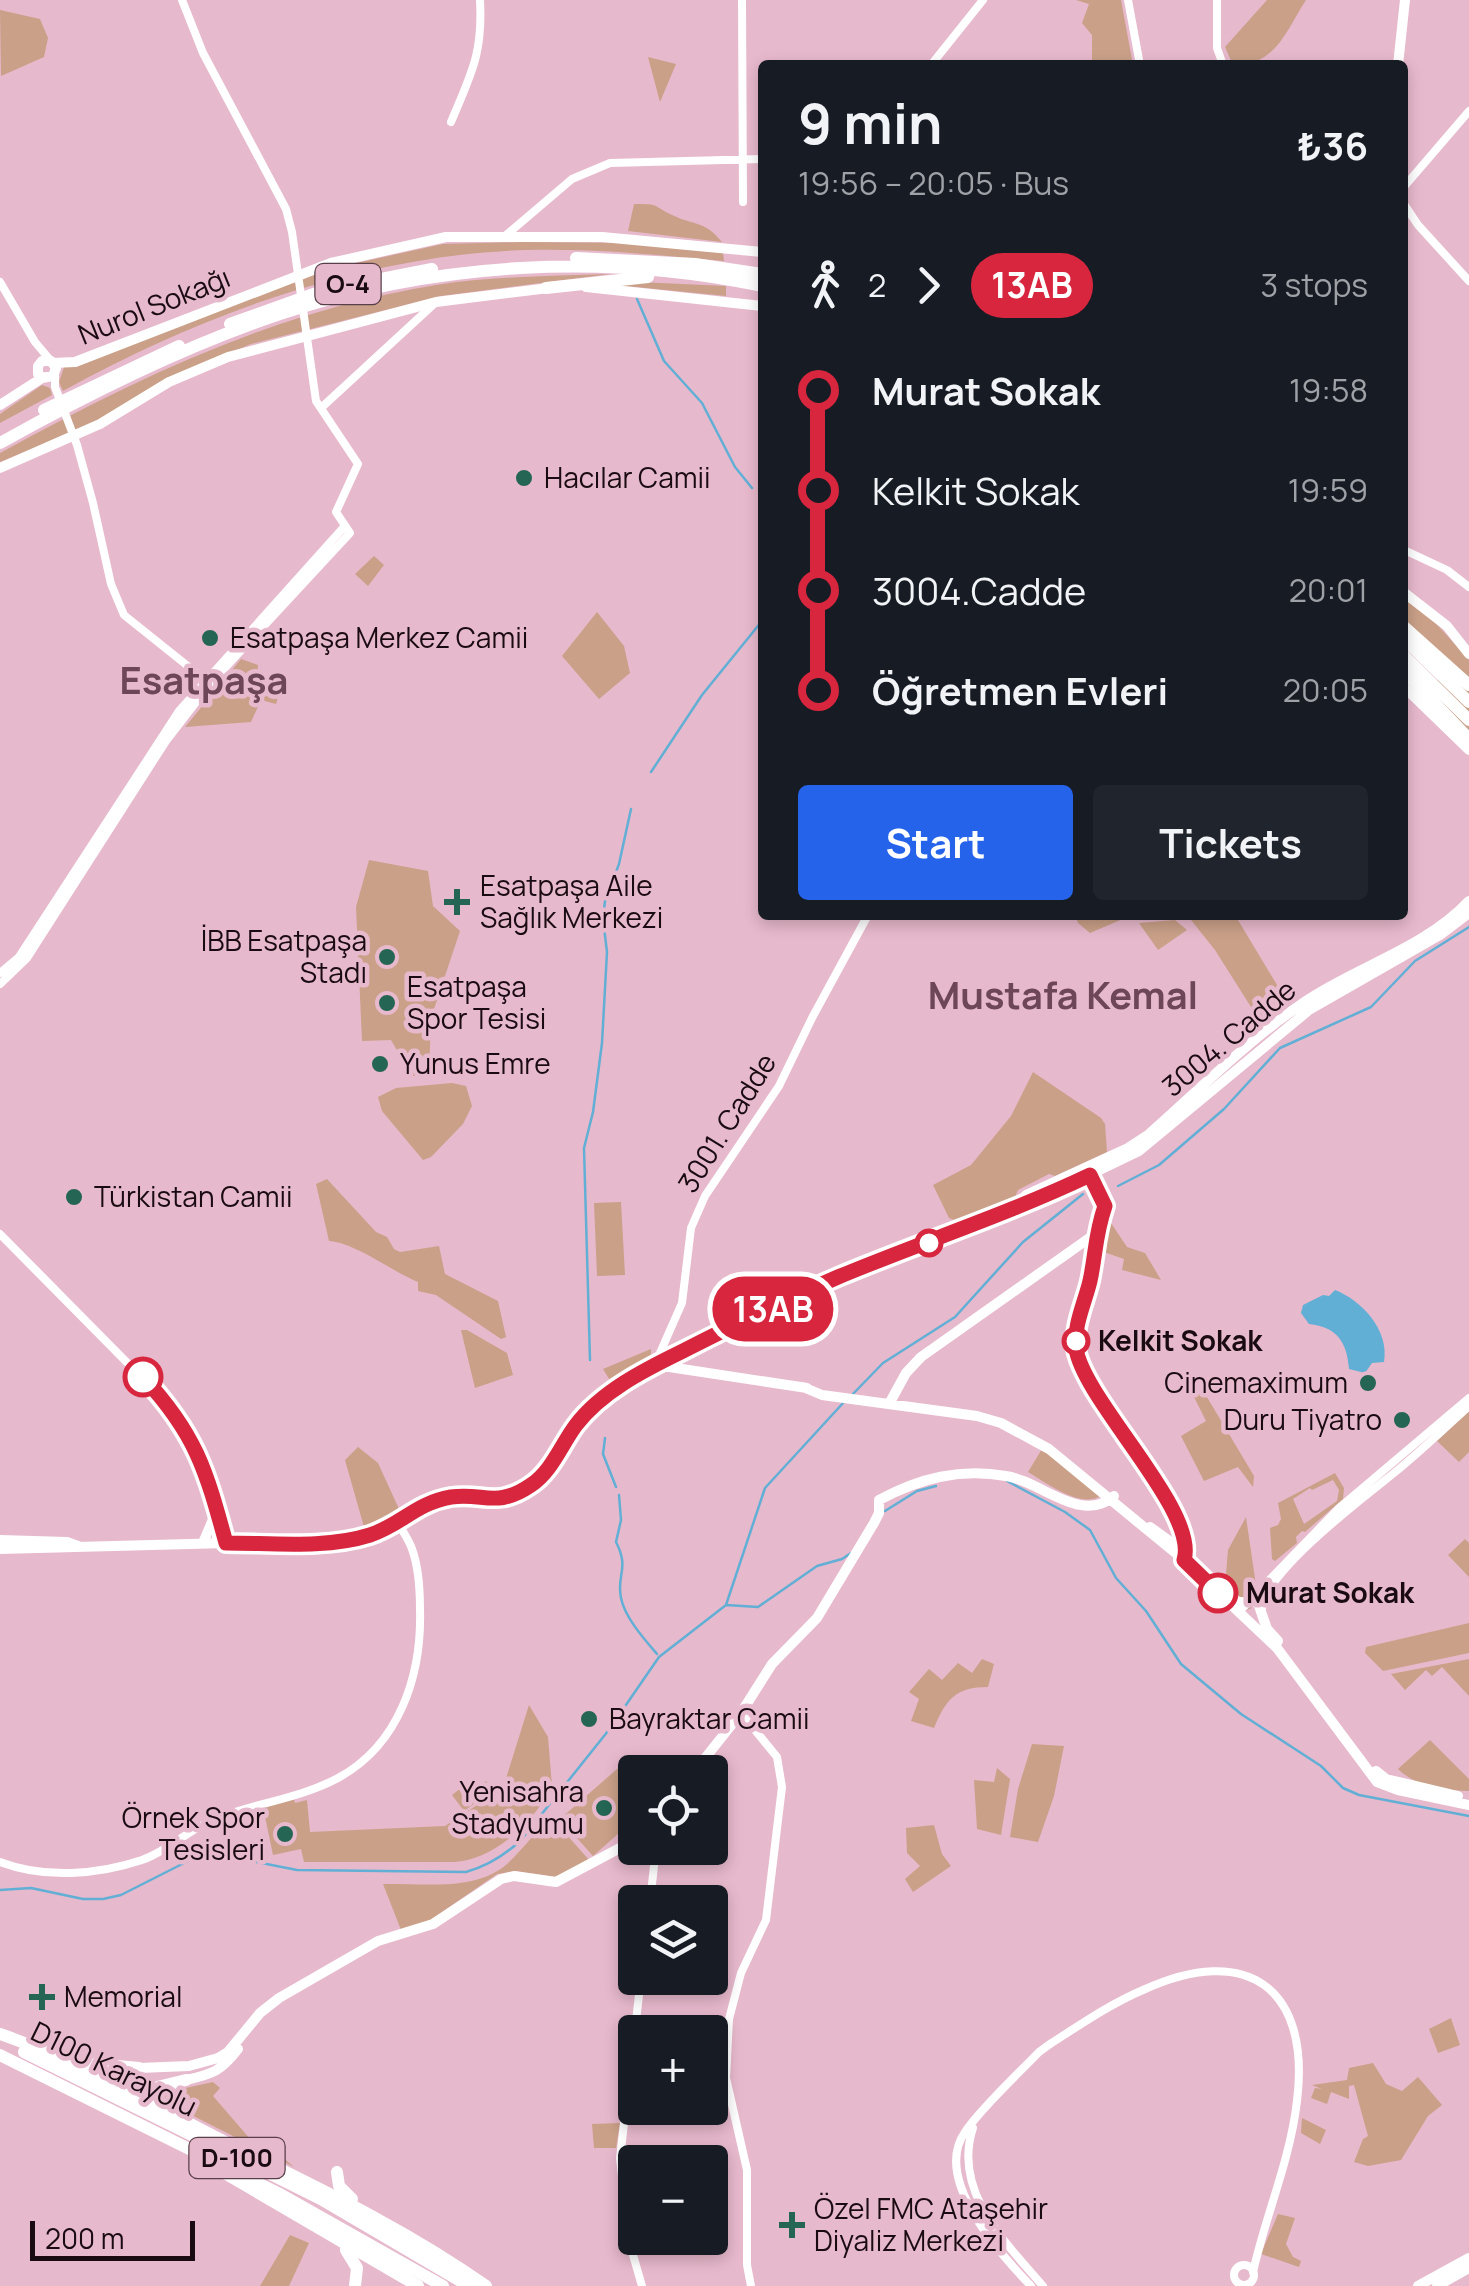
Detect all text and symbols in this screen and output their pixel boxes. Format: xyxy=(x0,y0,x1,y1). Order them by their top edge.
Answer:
text: 9 min xyxy=(798,85,942,161)
text: ₺36 xyxy=(1297,119,1368,171)
text: 19:56 – 20:05 · Bus xyxy=(798,161,1069,205)
street label: Nurol Sokağı xyxy=(72,257,235,353)
icon: walk xyxy=(798,258,853,313)
icon: forward xyxy=(901,258,956,313)
text: 13AB xyxy=(991,261,1073,309)
text: 2 xyxy=(868,263,886,307)
text: 3 stops xyxy=(1260,263,1368,307)
road number: O-4 xyxy=(316,264,380,304)
text: Murat Sokak xyxy=(872,364,1100,416)
text: 19:58 xyxy=(1289,368,1368,412)
place label: Hacılar Camii xyxy=(544,458,711,496)
text: Kelkit Sokak xyxy=(872,464,1079,516)
marker: Hacılar Camii xyxy=(513,467,535,489)
text: 19:59 xyxy=(1288,468,1368,512)
text: 3004.Cadde xyxy=(872,564,1086,616)
text: 20:01 xyxy=(1289,568,1368,612)
place label: Esatpaşa Merkez Camii xyxy=(230,618,528,656)
marker: Esatpaşa Merkez Camii xyxy=(199,627,221,649)
district label: Esatpaşa xyxy=(120,653,288,705)
text: Öğretmen Evleri xyxy=(872,664,1168,716)
text: 20:05 xyxy=(1283,668,1368,712)
button: Start xyxy=(798,785,1073,900)
button: Tickets xyxy=(1093,785,1368,900)
place label: Esatpaşa Aile Sağlık Merkezi xyxy=(480,866,663,936)
marker: Esatpaşa Aile Sağlık Merkezi xyxy=(444,889,470,915)
place label: İBB Esatpaşa Stadı xyxy=(201,921,367,991)
marker: İBB Esatpaşa Stadı xyxy=(376,946,398,968)
place label: Esatpaşa Spor Tesisi xyxy=(407,967,546,1037)
district label: Mustafa Kemal xyxy=(928,968,1198,1020)
street label: 3004. Cadde xyxy=(1154,970,1303,1104)
marker: Esatpaşa Spor Tesisi xyxy=(376,992,398,1014)
place label: Yunus Emre xyxy=(400,1044,551,1082)
street label: 3001. Cadde xyxy=(668,1046,784,1199)
marker: Yunus Emre xyxy=(369,1053,391,1075)
place label: Türkistan Camii xyxy=(94,1177,293,1215)
marker: Türkistan Camii xyxy=(63,1186,85,1208)
unlabelled marker xyxy=(916,1230,942,1256)
line badge: 13AB xyxy=(703,1276,843,1342)
text: 13AB xyxy=(732,1285,814,1333)
place label: Kelkit Sokak xyxy=(1098,1321,1263,1359)
marker: Kelkit Sokak xyxy=(1063,1328,1089,1354)
unlabelled marker xyxy=(124,1358,162,1396)
place label: Cinemaximum xyxy=(1164,1363,1348,1401)
marker: Cinemaximum xyxy=(1357,1372,1379,1394)
place label: Duru Tiyatro xyxy=(1224,1400,1382,1438)
marker: Duru Tiyatro xyxy=(1391,1409,1413,1431)
place label: Murat Sokak xyxy=(1246,1573,1415,1611)
marker: Murat Sokak xyxy=(1199,1574,1237,1612)
place label: Bayraktar Camii xyxy=(609,1699,810,1737)
marker: Bayraktar Camii xyxy=(578,1708,600,1730)
map controls xyxy=(618,1755,728,2255)
button: locate xyxy=(618,1755,728,1865)
place label: Yenisahra Stadyumu xyxy=(452,1772,584,1842)
marker: Yenisahra Stadyumu xyxy=(593,1797,615,1819)
place label: Örnek Spor Tesisleri xyxy=(122,1798,265,1868)
marker: Örnek Spor Tesisleri xyxy=(274,1823,296,1845)
button: layers xyxy=(618,1885,728,1995)
place label: Memorial xyxy=(64,1977,182,2015)
marker: Memorial xyxy=(29,1984,55,2010)
street label: D100 Karayolu xyxy=(25,2012,204,2125)
button: + xyxy=(618,2015,728,2125)
road number: D-100 xyxy=(190,2138,284,2178)
button: − xyxy=(618,2145,728,2255)
place label: Özel FMC Ataşehir Diyaliz Merkezi xyxy=(814,2189,1048,2259)
marker: Özel FMC Ataşehir Diyaliz Merkezi xyxy=(779,2212,805,2238)
scale bar xyxy=(30,2216,195,2260)
text: 200 m xyxy=(45,2219,124,2257)

